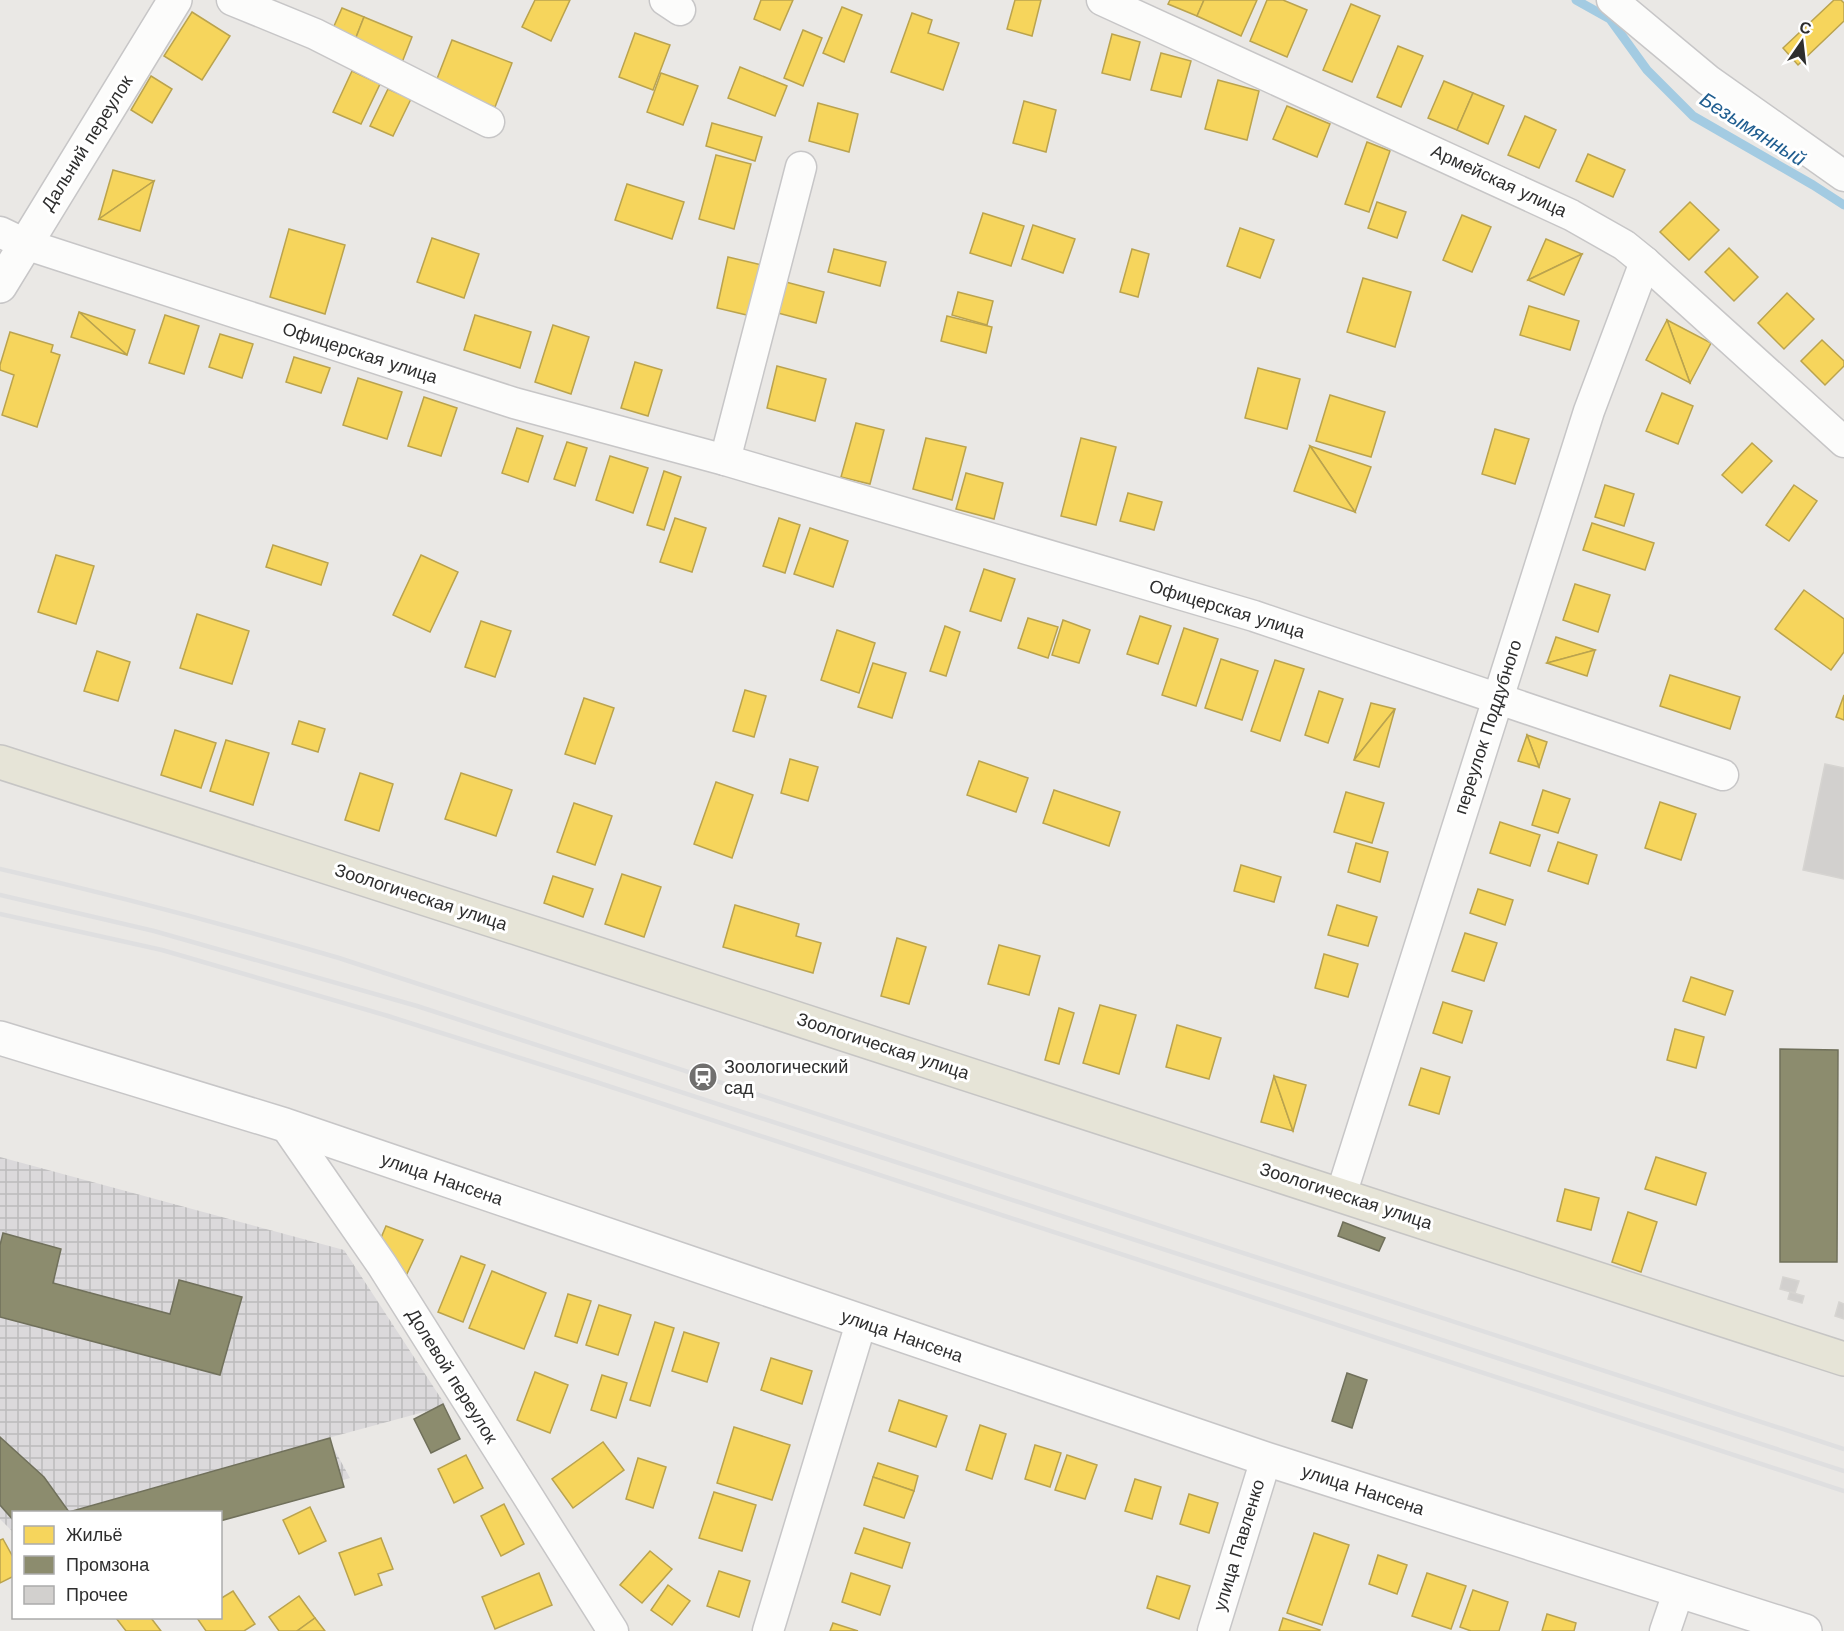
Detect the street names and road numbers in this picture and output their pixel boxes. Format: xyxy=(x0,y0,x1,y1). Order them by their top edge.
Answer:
street label: Дальний переулок xyxy=(37,71,137,214)
street label: Армейская улица xyxy=(1428,140,1571,222)
street label: Офицерская улица xyxy=(280,318,441,388)
street label: Офицерская улица xyxy=(1147,575,1308,642)
street label: переулок Поддубного xyxy=(1449,637,1526,817)
street label: Зоологическая улица xyxy=(332,859,511,935)
street label: Зоологическая улица xyxy=(794,1008,973,1084)
street label: улица Нансена xyxy=(378,1148,507,1210)
street label: Зоологическая улица xyxy=(1257,1158,1436,1234)
street label: Долевой переулок xyxy=(402,1305,502,1447)
street label: улица Нансена xyxy=(838,1305,967,1367)
street label: улица Нансена xyxy=(1299,1460,1428,1520)
street label: улица Павленко xyxy=(1209,1477,1268,1613)

